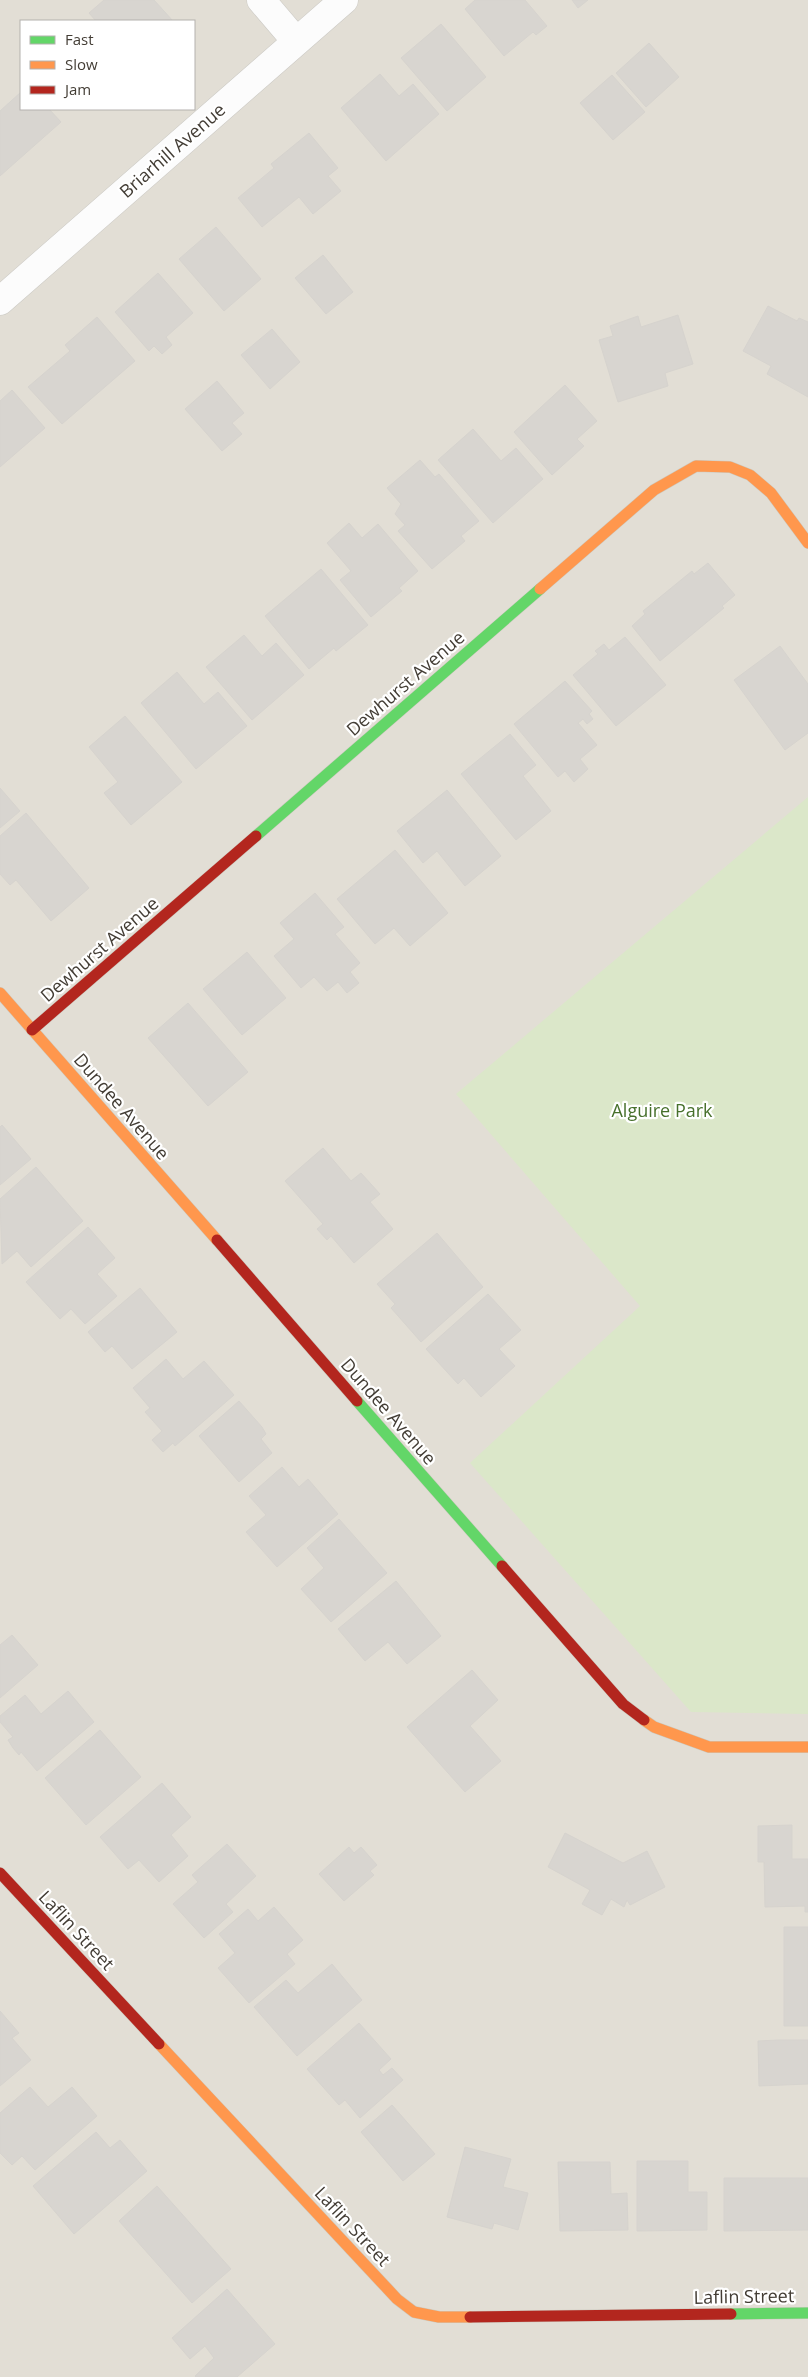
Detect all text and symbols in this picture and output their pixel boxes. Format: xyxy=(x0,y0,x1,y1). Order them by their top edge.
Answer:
legend xyxy=(20,20,195,110)
text: Fast xyxy=(65,29,94,49)
text: Slow xyxy=(65,54,98,74)
text: Jam xyxy=(63,79,91,99)
street label: Briarhill Avenue xyxy=(114,97,230,203)
street label: Dewhurst Avenue xyxy=(341,625,469,741)
street label: Dewhurst Avenue xyxy=(35,891,163,1007)
street label: Dundee Avenue xyxy=(69,1048,175,1164)
park label: Alguire Park xyxy=(611,1098,713,1122)
street label: Dundee Avenue xyxy=(336,1353,442,1469)
street label: Laflin Street xyxy=(34,1885,120,1975)
street label: Laflin Street xyxy=(310,2181,396,2271)
street label: Laflin Street xyxy=(694,2283,794,2309)

